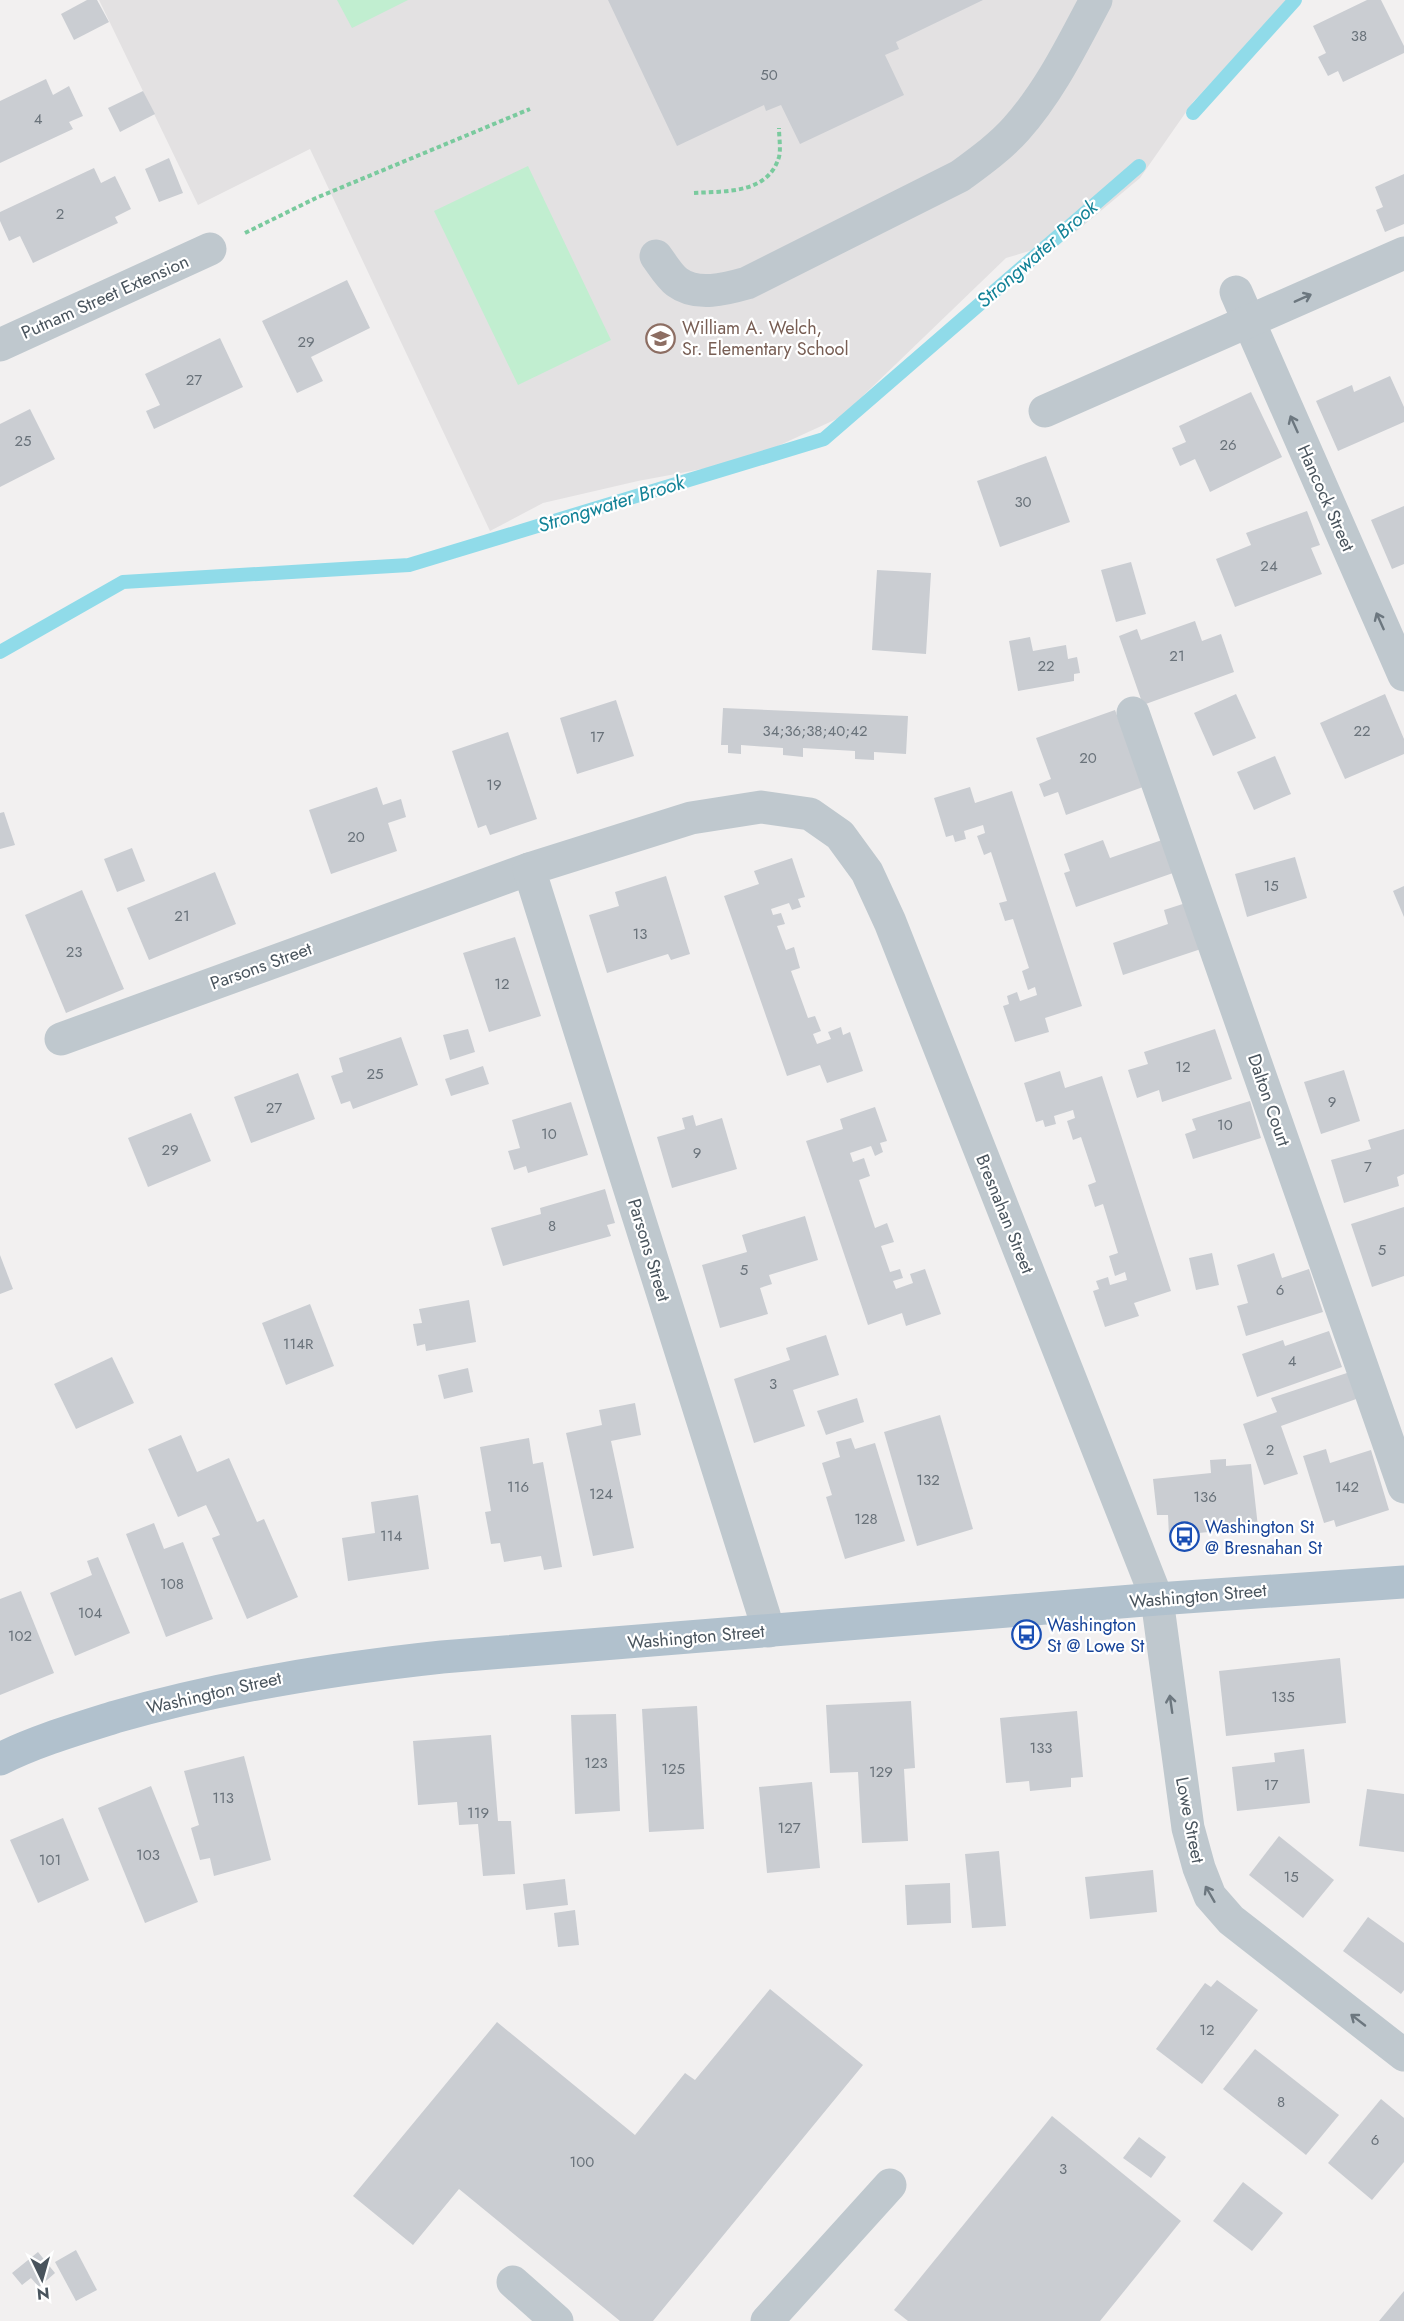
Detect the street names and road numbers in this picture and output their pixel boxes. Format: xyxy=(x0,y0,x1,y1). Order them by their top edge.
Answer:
street label: Putnam Street Extension xyxy=(17,248,193,346)
street label: Hancock Street xyxy=(1291,441,1361,556)
street label: Parsons Street xyxy=(207,935,316,996)
street label: Dalton Court xyxy=(1241,1050,1297,1150)
street label: Bresnahan Street xyxy=(969,1150,1041,1278)
street label: Parsons Street xyxy=(621,1195,677,1305)
street label: Washington Street xyxy=(1128,1577,1268,1615)
street label: Washington Street xyxy=(626,1618,766,1656)
street label: Washington Street xyxy=(144,1665,285,1721)
street label: Lowe Street xyxy=(1169,1775,1211,1866)

